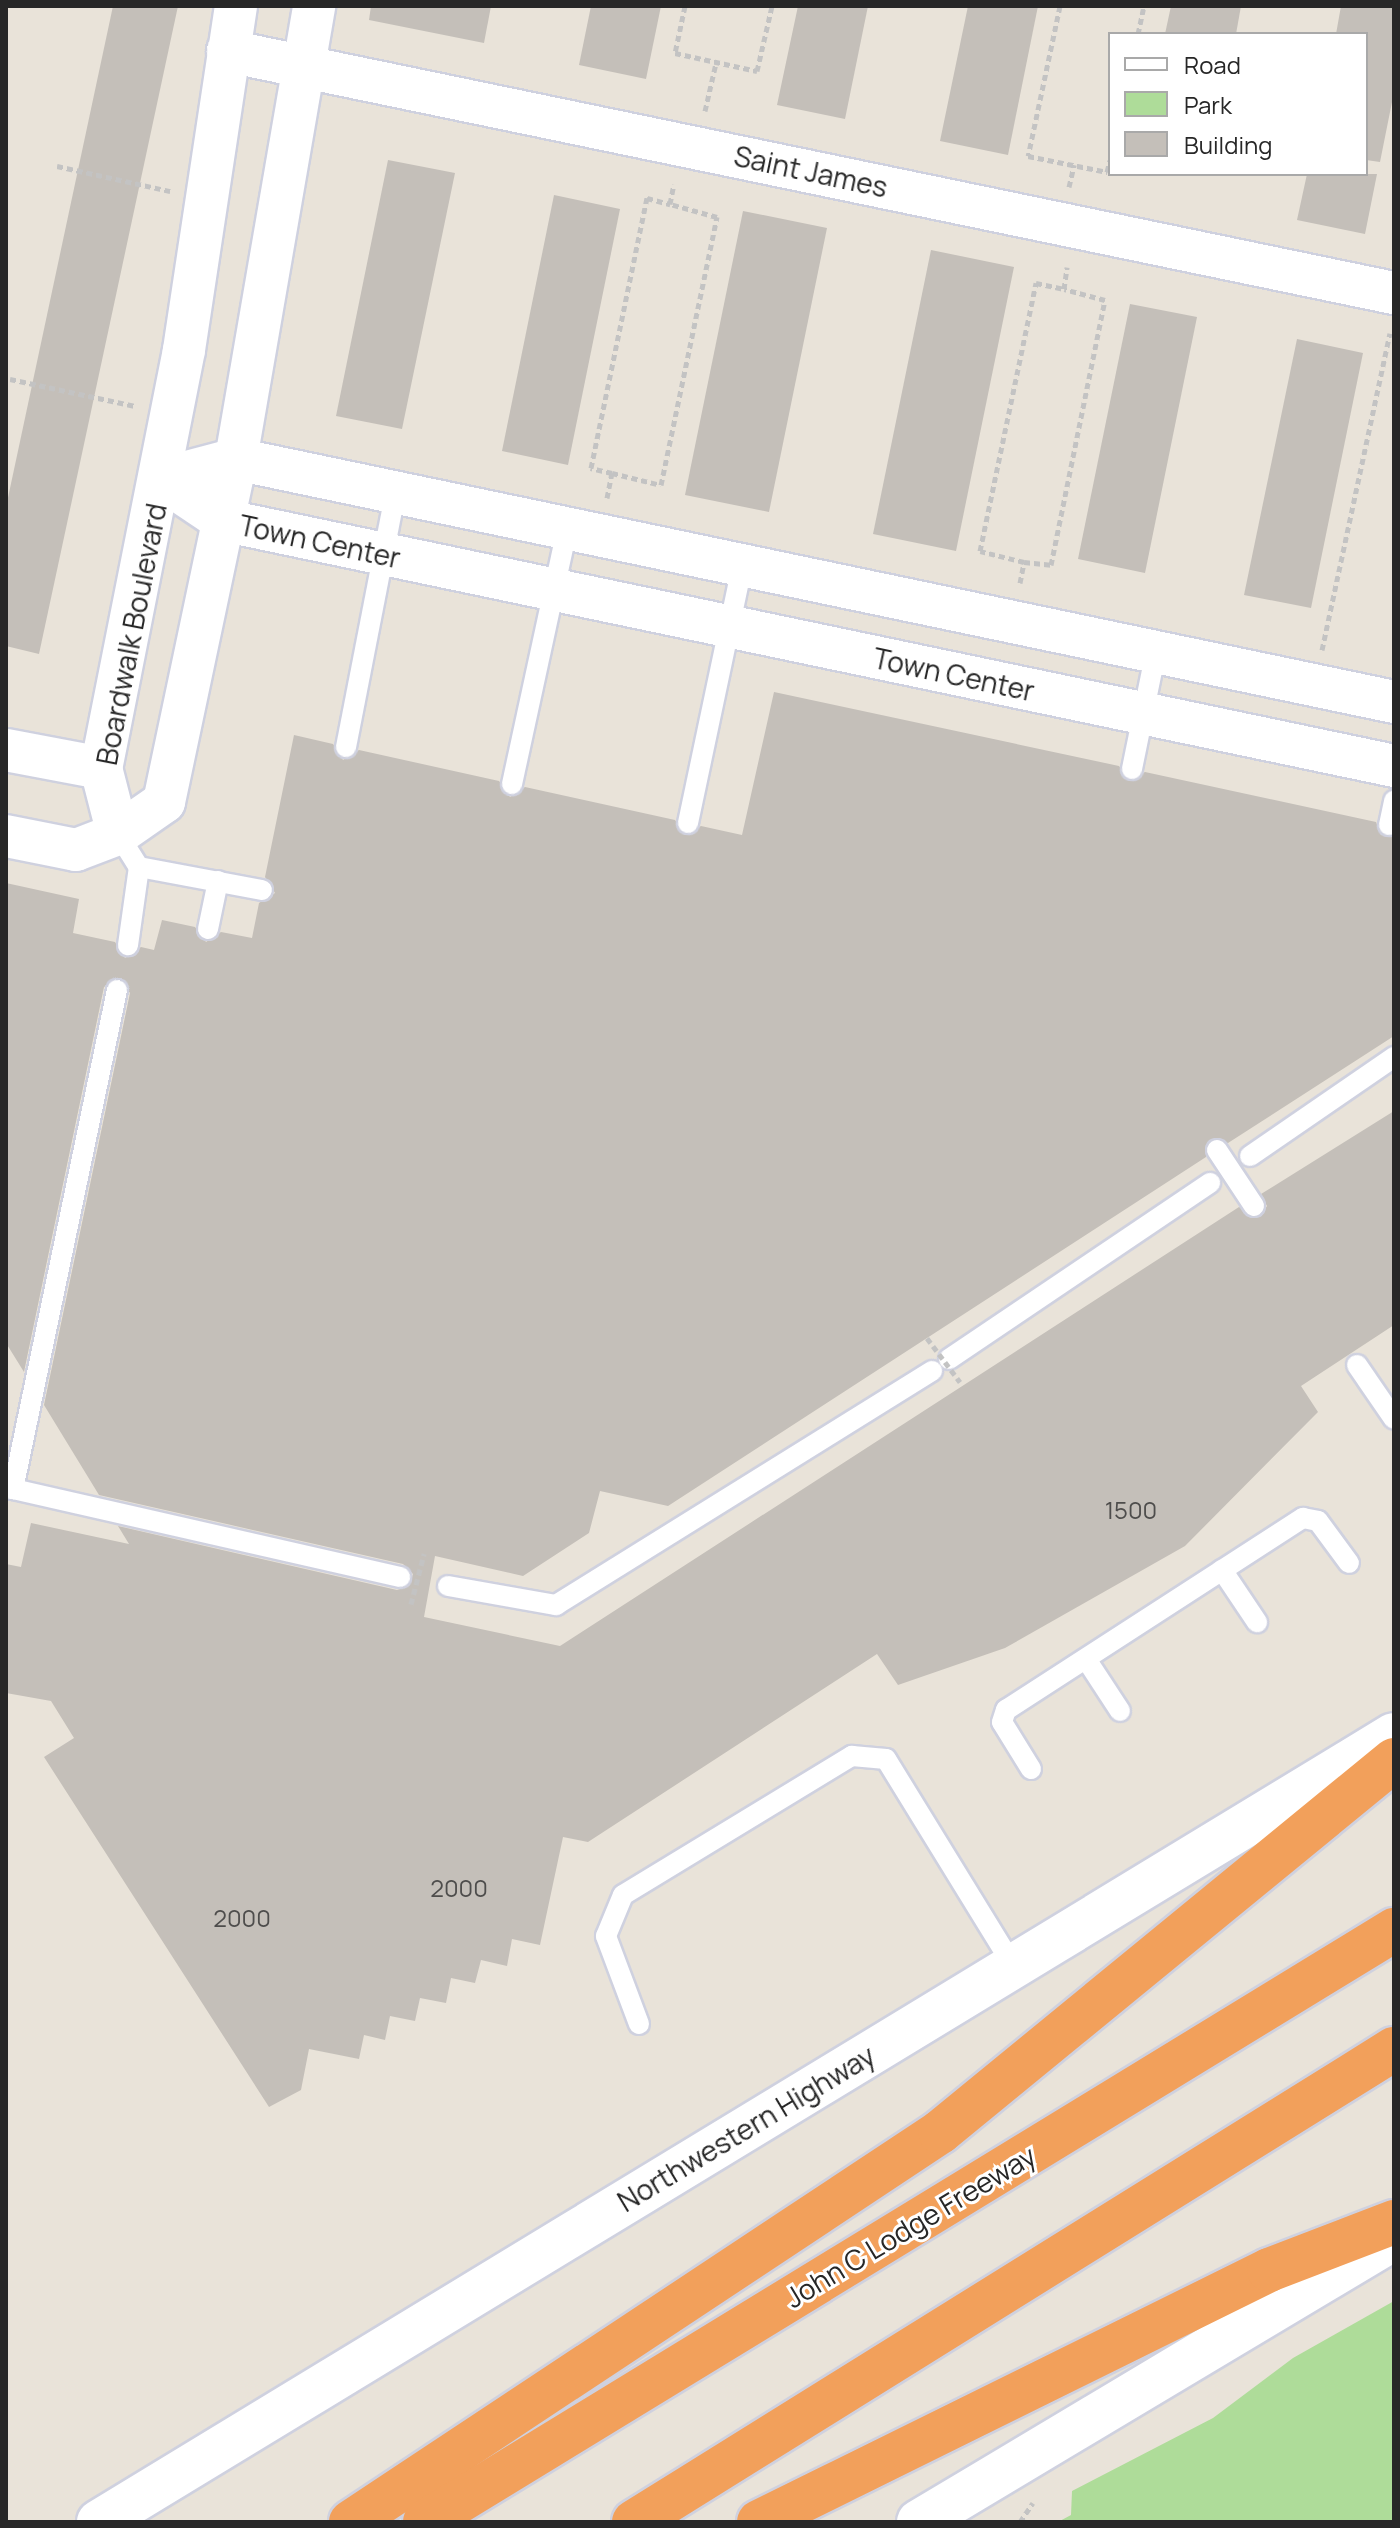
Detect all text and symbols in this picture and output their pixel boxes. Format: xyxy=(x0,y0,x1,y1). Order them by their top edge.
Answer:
legend xyxy=(1108,32,1368,176)
text: Road xyxy=(1184,48,1241,81)
text: Park xyxy=(1184,88,1232,121)
text: Building xyxy=(1184,128,1272,161)
street label: Saint James xyxy=(731,138,891,204)
street label: Boardwalk Boulevard xyxy=(89,500,173,768)
street label: Town Center xyxy=(236,508,404,574)
street label: Town Center xyxy=(870,641,1038,707)
house number: 1500 xyxy=(1105,1496,1157,1524)
house number: 2000 xyxy=(430,1874,488,1902)
house number: 2000 xyxy=(213,1904,271,1932)
street label: Northwestern Highway xyxy=(611,2038,881,2218)
street label: John C Lodge Freeway xyxy=(779,2138,1041,2314)

